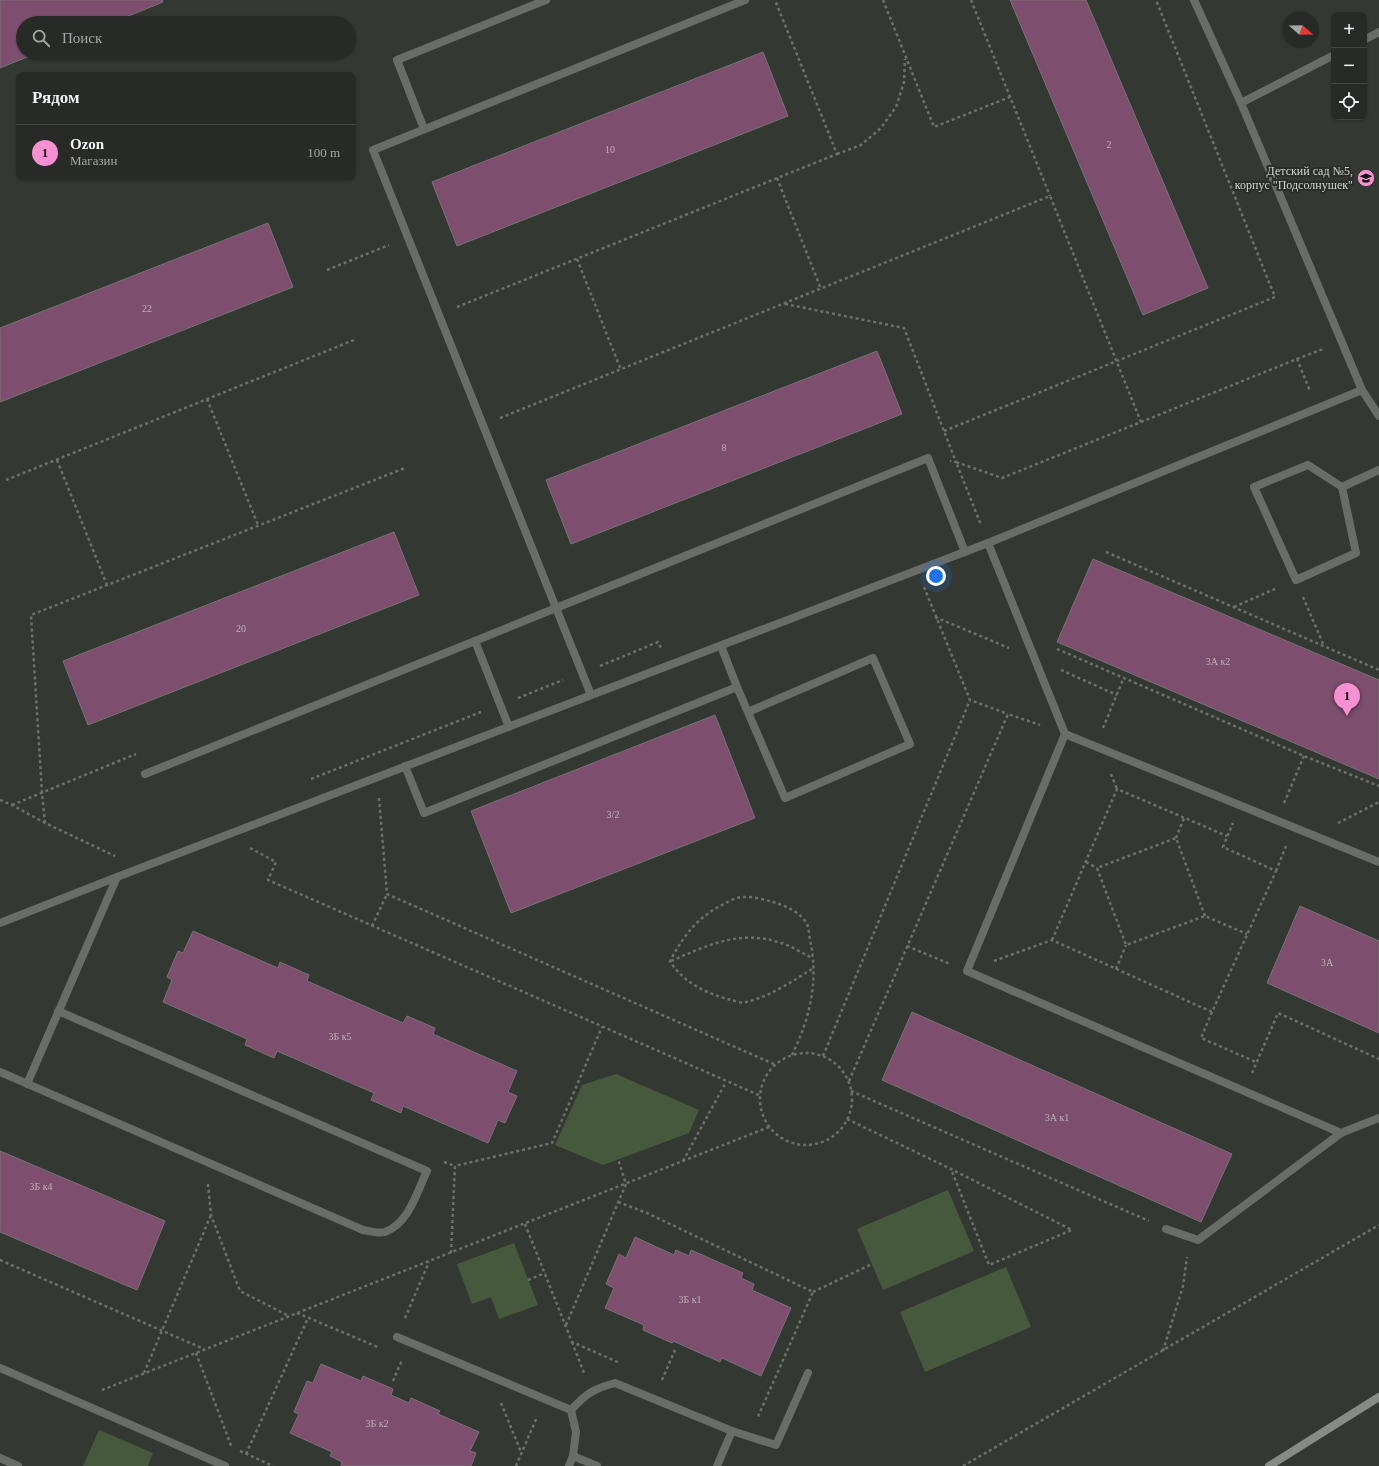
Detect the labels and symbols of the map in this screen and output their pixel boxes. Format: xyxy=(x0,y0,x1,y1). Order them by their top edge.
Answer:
north arrow xyxy=(1283,12,1319,48)
house number: 2 xyxy=(1107,139,1112,150)
house number: 10 xyxy=(605,144,615,155)
place label: Детский сад №5, корпус "Подсолнушек" xyxy=(1235,164,1353,192)
school or university icon: Детский сад №5, корпус "Подсолнушек" xyxy=(1356,168,1376,188)
house number: 22 xyxy=(142,303,152,314)
house number: 8 xyxy=(722,442,727,453)
your location xyxy=(926,566,946,586)
house number: 20 xyxy=(236,623,246,634)
house number: 3А к2 xyxy=(1206,656,1230,667)
pin: 1 xyxy=(1334,683,1360,716)
house number: 3/2 xyxy=(607,809,619,820)
house number: 3А xyxy=(1321,957,1334,968)
house number: 3Б к5 xyxy=(328,1031,352,1042)
house number: 3А к1 xyxy=(1045,1112,1069,1123)
house number: 3Б к4 xyxy=(29,1181,53,1192)
house number: 3Б к1 xyxy=(678,1294,702,1305)
house number: 3Б к2 xyxy=(365,1418,389,1429)

